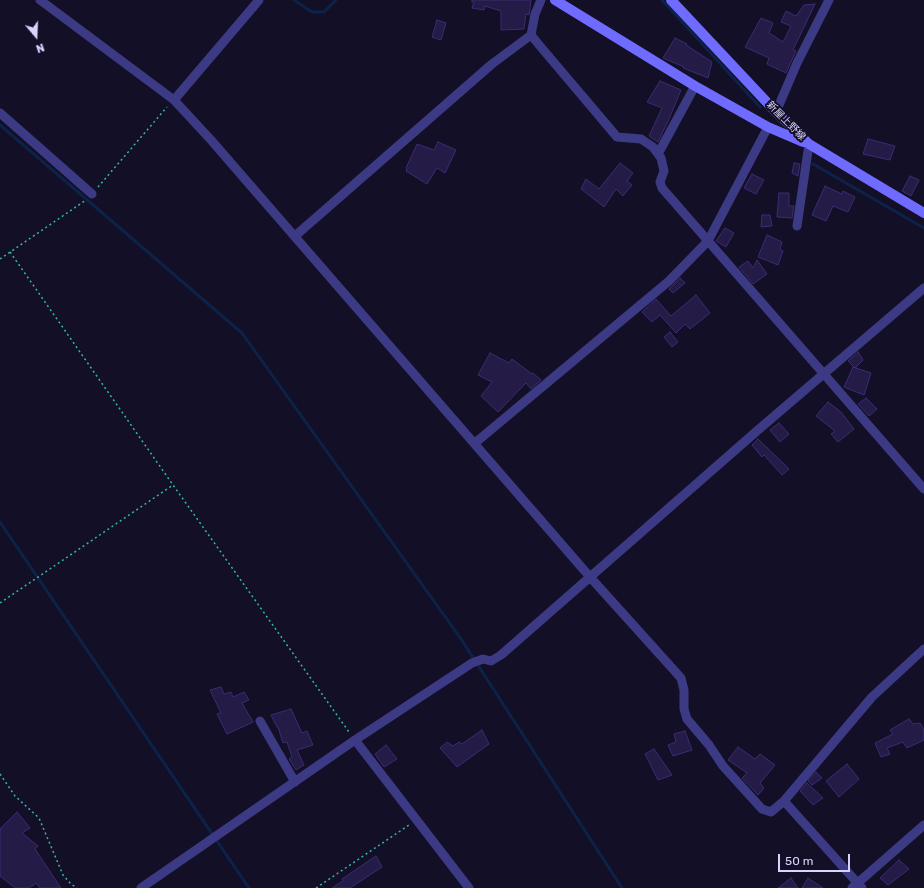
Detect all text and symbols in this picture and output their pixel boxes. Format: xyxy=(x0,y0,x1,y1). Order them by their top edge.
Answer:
north arrow xyxy=(16,16,56,56)
text: N xyxy=(34,40,46,55)
street label: 新屋上野線 xyxy=(764,99,808,143)
scale bar xyxy=(780,846,852,872)
text: 50 m xyxy=(785,854,813,868)

